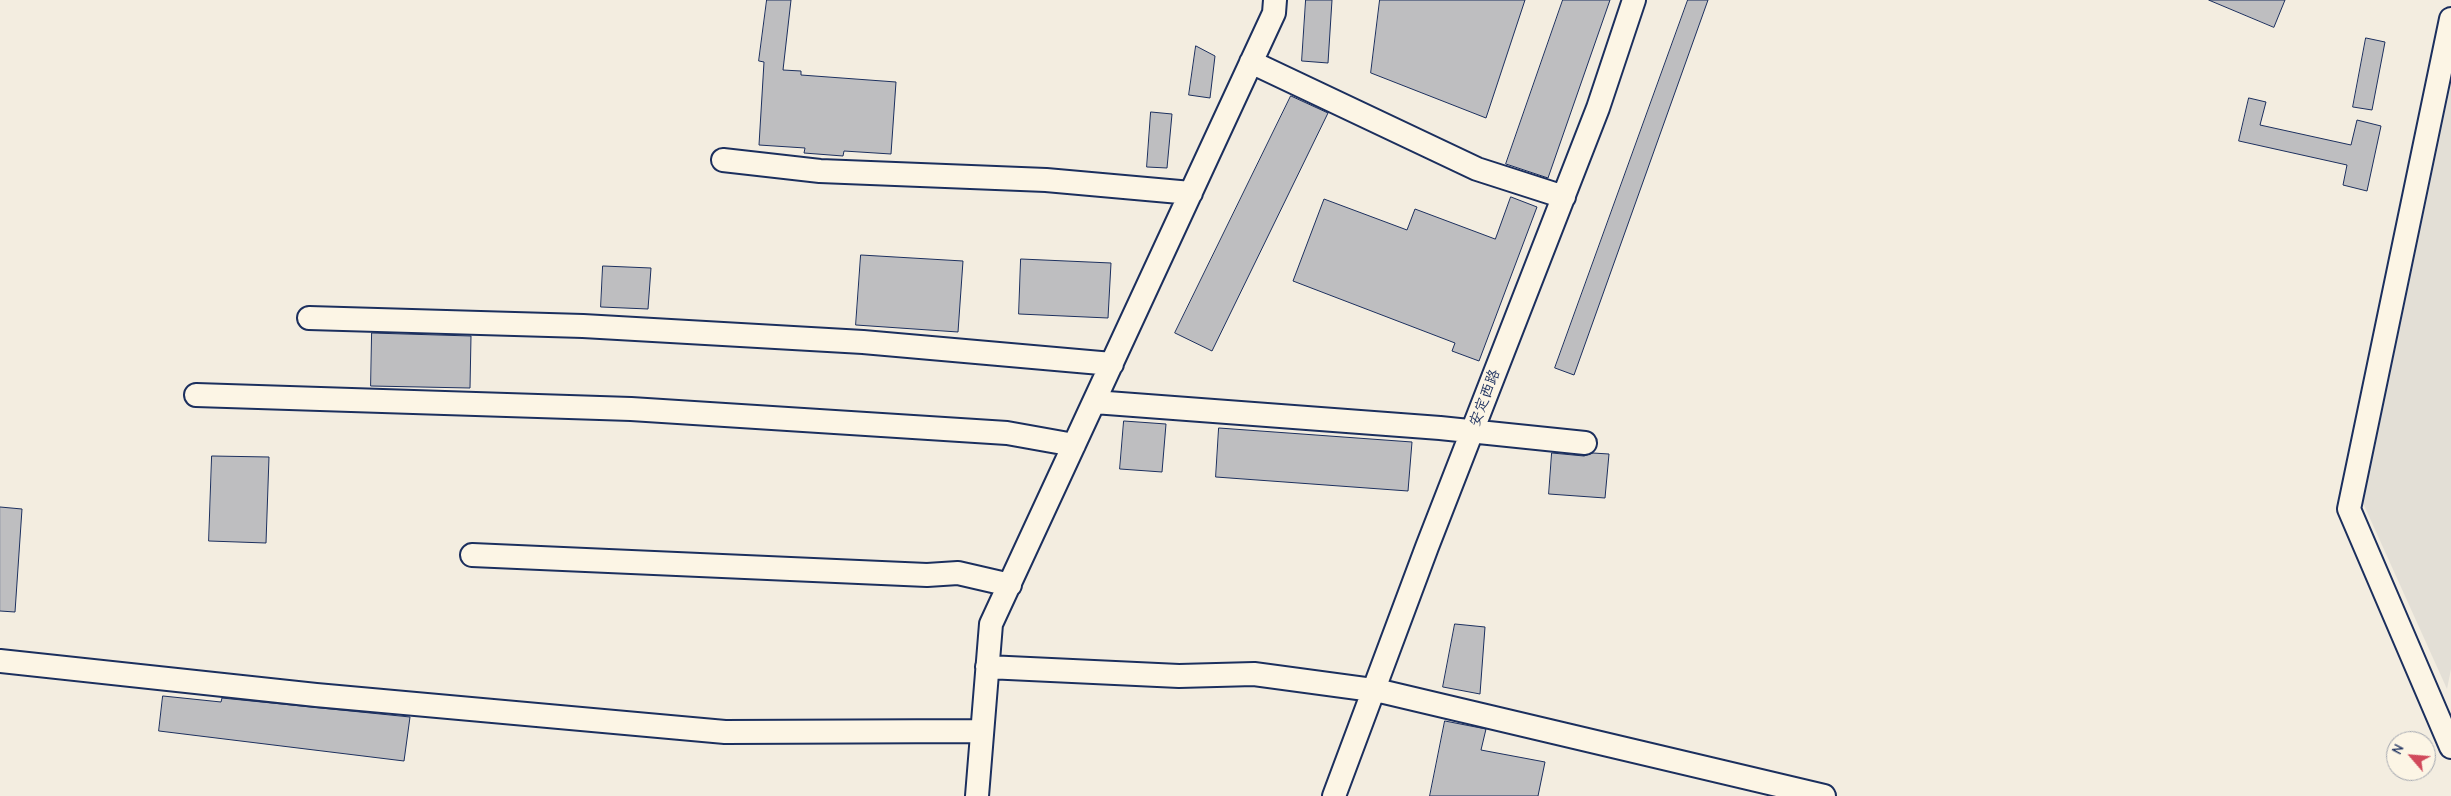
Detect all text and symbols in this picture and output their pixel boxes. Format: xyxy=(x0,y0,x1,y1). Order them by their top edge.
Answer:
street label: 安定西路 xyxy=(1466,367,1504,429)
north arrow xyxy=(2386,731,2436,781)
text: N xyxy=(2388,741,2408,757)

